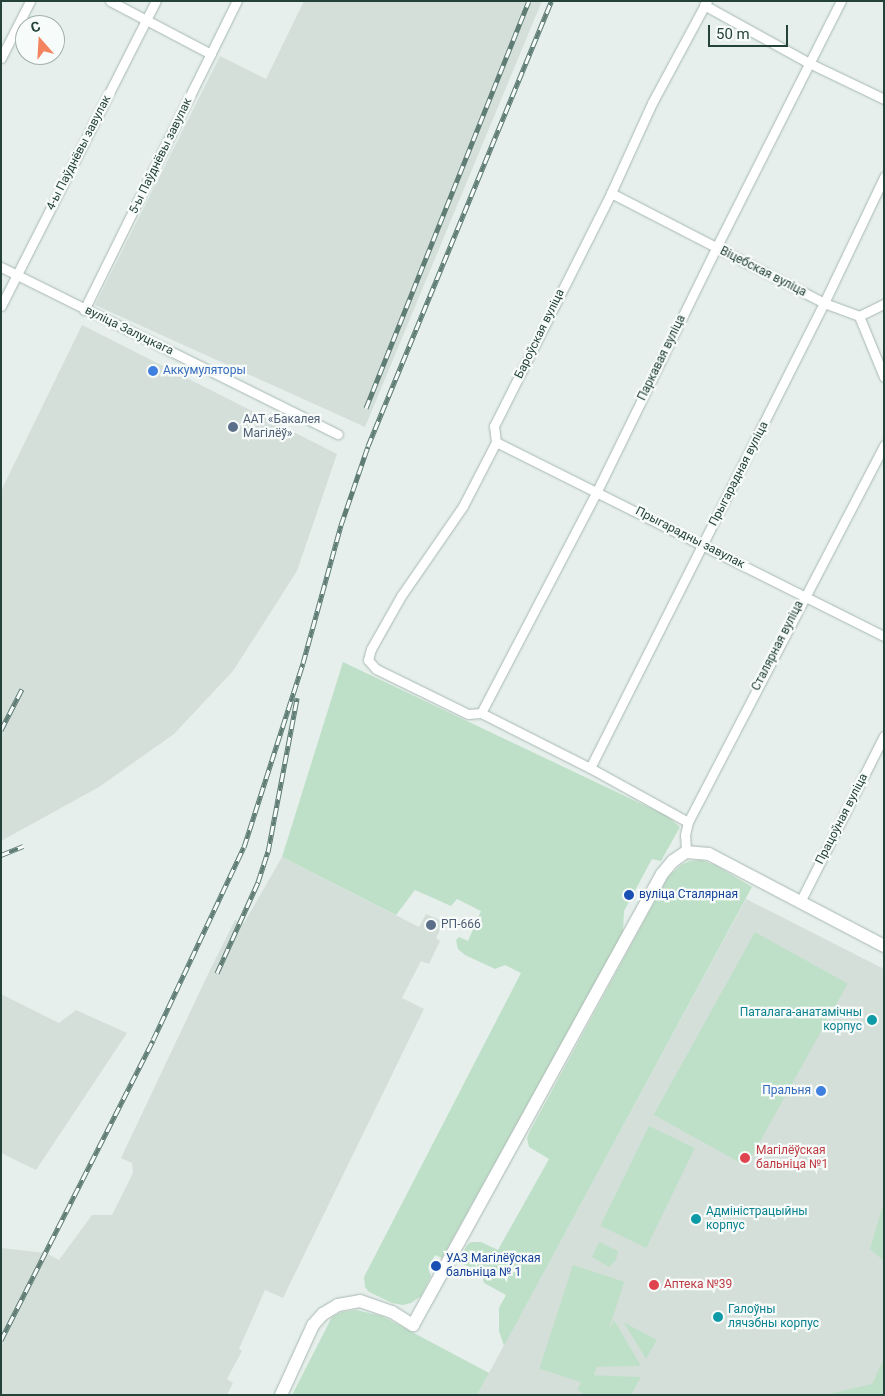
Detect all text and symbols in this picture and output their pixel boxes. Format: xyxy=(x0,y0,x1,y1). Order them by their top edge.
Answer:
north arrow xyxy=(15,15,65,65)
scale bar xyxy=(710,15,790,47)
text: С xyxy=(28,18,42,36)
text: 50 m xyxy=(716,25,750,43)
street label: 4-ы Паўднёвы завулак xyxy=(44,93,114,213)
street label: 5-ы Паўднёвы завулак xyxy=(127,96,195,216)
street label: Віцебская вуліца xyxy=(717,244,809,300)
street label: Бароўская вуліца xyxy=(512,287,568,381)
street label: вуліца Залуцкага xyxy=(82,303,176,359)
street label: Паркавая вуліца xyxy=(635,313,689,403)
place label: Аккумуляторы xyxy=(163,364,246,378)
marker: Аккумуляторы xyxy=(147,365,159,377)
place label: ААТ «Бакалея Магілёў» xyxy=(243,413,321,441)
street label: Прыгарадная вуліца xyxy=(706,419,772,529)
marker: ААТ «Бакалея Магілёў» xyxy=(227,421,239,433)
street label: Прыгарадны завулак xyxy=(633,504,747,572)
street label: Сталярная вуліца xyxy=(749,599,807,693)
street label: Працоўная вуліца xyxy=(813,771,871,867)
place label: вуліца Сталярная xyxy=(639,888,738,902)
marker: вуліца Сталярная xyxy=(623,889,635,901)
place label: РП-666 xyxy=(441,918,481,932)
marker: РП-666 xyxy=(425,919,437,931)
place label: Паталага-анатамічны корпус xyxy=(740,1006,862,1034)
marker: Паталага-анатамічны корпус xyxy=(866,1014,878,1026)
place label: Пральня xyxy=(762,1084,811,1098)
marker: Пральня xyxy=(815,1085,827,1097)
place label: Магілёўская бальніца №1 xyxy=(756,1144,828,1172)
marker: Магілёўская бальніца №1 xyxy=(738,1151,752,1165)
place label: Адміністрацыйны корпус xyxy=(706,1205,808,1233)
marker: Адміністрацыйны корпус xyxy=(690,1213,702,1225)
place label: УАЗ Магілёўская бальніца № 1 xyxy=(446,1252,541,1280)
marker: УАЗ Магілёўская бальніца № 1 xyxy=(430,1260,442,1272)
place label: Аптека №39 xyxy=(664,1278,732,1292)
marker: Аптека №39 xyxy=(648,1279,660,1291)
place label: Галоўны лячэбны корпус xyxy=(728,1303,819,1331)
marker: Галоўны лячэбны корпус xyxy=(712,1311,724,1323)

